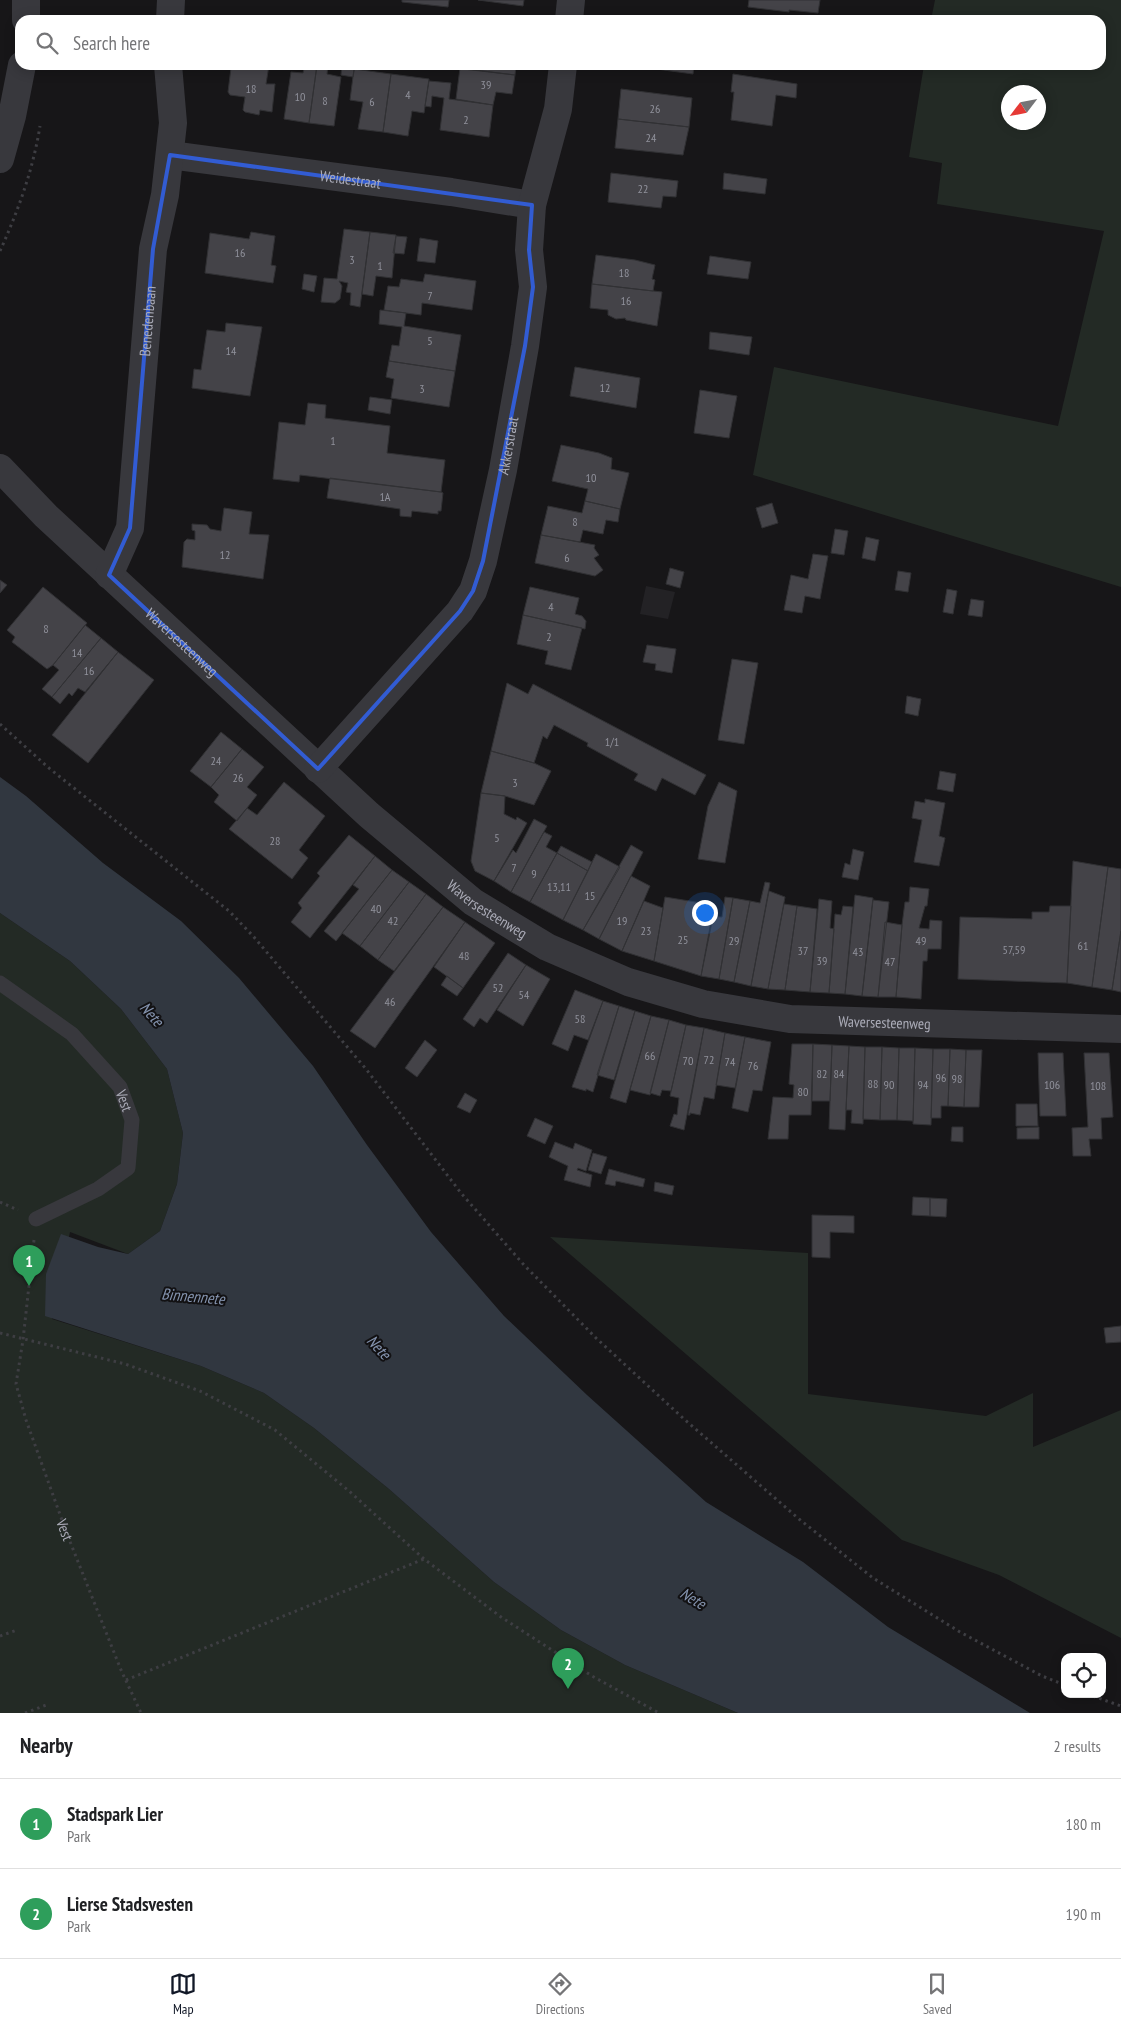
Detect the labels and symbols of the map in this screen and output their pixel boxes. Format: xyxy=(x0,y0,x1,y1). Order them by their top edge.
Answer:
house number: 39 xyxy=(481,77,491,92)
house number: 18 xyxy=(246,81,256,96)
north arrow xyxy=(1001,85,1046,130)
house number: 4 xyxy=(405,87,411,102)
house number: 10 xyxy=(295,89,305,104)
house number: 8 xyxy=(322,93,328,108)
house number: 6 xyxy=(369,94,375,109)
house number: 26 xyxy=(650,101,660,116)
house number: 2 xyxy=(463,112,469,127)
house number: 24 xyxy=(646,130,657,145)
street label: Weidestraat xyxy=(319,165,382,192)
house number: 22 xyxy=(638,181,648,196)
house number: 16 xyxy=(235,245,245,260)
house number: 3 xyxy=(349,252,355,267)
house number: 1 xyxy=(377,258,383,273)
house number: 18 xyxy=(619,265,629,280)
street label: Benedenbaan xyxy=(135,285,159,357)
house number: 7 xyxy=(427,288,433,303)
house number: 16 xyxy=(621,293,631,308)
house number: 5 xyxy=(427,333,433,348)
house number: 14 xyxy=(226,343,237,358)
house number: 12 xyxy=(600,380,610,395)
house number: 3 xyxy=(419,381,425,396)
street label: Akkerstraat xyxy=(493,415,522,476)
house number: 1 xyxy=(330,433,336,448)
house number: 10 xyxy=(586,470,596,485)
house number: 1A xyxy=(379,489,391,504)
house number: 8 xyxy=(572,514,578,529)
house number: 12 xyxy=(220,547,230,562)
house number: 6 xyxy=(564,550,570,565)
house number: 4 xyxy=(548,599,554,614)
street label: Waversesteenweg xyxy=(142,604,222,680)
house number: 8 xyxy=(43,621,49,636)
house number: 2 xyxy=(546,629,552,644)
house number: 14 xyxy=(72,645,83,660)
house number: 16 xyxy=(84,663,94,678)
house number: 1/1 xyxy=(605,734,619,749)
house number: 24 xyxy=(211,753,222,768)
house number: 26 xyxy=(233,770,243,785)
house number: 3 xyxy=(512,775,518,790)
house number: 5 xyxy=(494,830,500,845)
house number: 28 xyxy=(270,833,280,848)
house number: 7 xyxy=(511,860,517,875)
house number: 9 xyxy=(531,866,537,881)
street label: Waversesteenweg xyxy=(444,875,531,942)
house number: 13,11 xyxy=(547,879,571,894)
house number: 15 xyxy=(585,888,595,903)
your location xyxy=(692,900,718,926)
house number: 40 xyxy=(371,901,381,916)
house number: 42 xyxy=(388,913,398,928)
house number: 19 xyxy=(617,913,627,928)
house number: 23 xyxy=(641,923,651,938)
house number: 25 xyxy=(678,932,688,947)
house number: 29 xyxy=(729,933,739,948)
house number: 49 xyxy=(916,933,926,948)
house number: 61 xyxy=(1078,938,1088,953)
house number: 57,59 xyxy=(1003,942,1025,957)
house number: 37 xyxy=(798,943,808,958)
house number: 43 xyxy=(853,944,863,959)
house number: 48 xyxy=(459,948,469,963)
house number: 39 xyxy=(817,953,827,968)
house number: 47 xyxy=(885,954,895,969)
house number: 52 xyxy=(493,980,503,995)
house number: 54 xyxy=(519,987,530,1002)
house number: 46 xyxy=(385,994,395,1009)
water label: Nete xyxy=(136,998,169,1031)
house number: 58 xyxy=(575,1011,585,1026)
street label: Waversesteenweg xyxy=(838,1011,931,1033)
house number: 66 xyxy=(645,1048,655,1063)
house number: 72 xyxy=(704,1052,714,1067)
house number: 70 xyxy=(683,1053,693,1068)
house number: 74 xyxy=(725,1054,736,1069)
house number: 76 xyxy=(748,1058,758,1073)
house number: 82 xyxy=(817,1066,827,1081)
house number: 84 xyxy=(834,1066,845,1081)
house number: 96 xyxy=(936,1070,946,1085)
house number: 98 xyxy=(952,1071,962,1086)
house number: 88 xyxy=(868,1076,878,1091)
house number: 90 xyxy=(884,1077,894,1092)
house number: 94 xyxy=(918,1077,929,1092)
house number: 106 xyxy=(1044,1077,1060,1092)
house number: 108 xyxy=(1090,1078,1106,1093)
house number: 80 xyxy=(798,1084,808,1099)
street label: Vest xyxy=(112,1086,137,1114)
pin: 1 xyxy=(13,1245,45,1286)
water label: Binnennete xyxy=(161,1283,227,1309)
water label: Nete xyxy=(363,1331,396,1364)
street label: Vest xyxy=(52,1515,78,1543)
water label: Nete xyxy=(677,1583,711,1614)
pin: 2 xyxy=(552,1648,584,1689)

